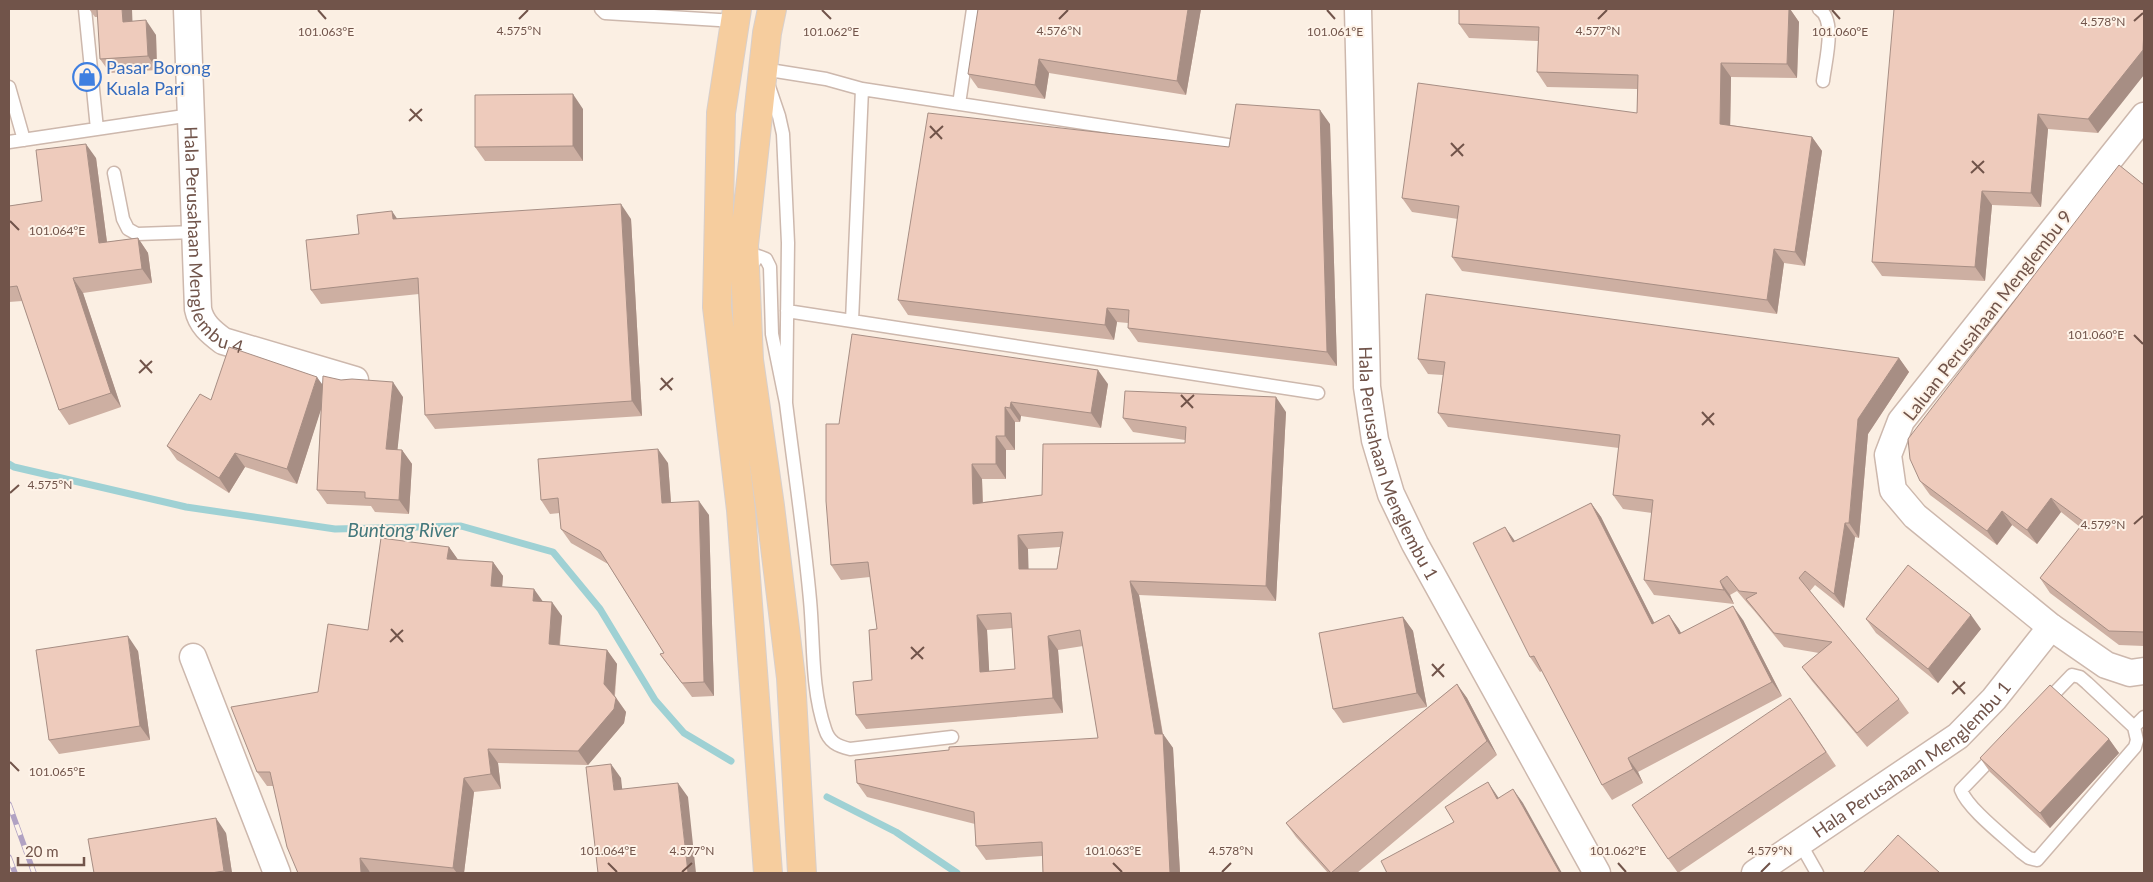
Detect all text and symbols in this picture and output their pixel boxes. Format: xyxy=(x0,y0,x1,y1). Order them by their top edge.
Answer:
text: 4.578°N xyxy=(2081,14,2125,29)
text: 4.575°N xyxy=(497,23,541,38)
text: 4.576°N xyxy=(1037,23,1081,38)
text: 4.577°N xyxy=(1576,23,1620,38)
text: 101.063°E xyxy=(298,24,354,39)
text: 101.062°E xyxy=(803,24,859,39)
text: 101.061°E xyxy=(1307,24,1363,39)
text: 101.060°E xyxy=(1812,24,1868,39)
place label: Pasar Borong Kuala Pari xyxy=(106,56,211,99)
shop icon: Pasar Borong Kuala Pari xyxy=(72,62,102,92)
street label: Hala Perusahaan Menglembu 4 xyxy=(180,126,246,357)
street label: Laluan Perusahaan Menglembu 9 xyxy=(1898,205,2076,425)
text: 101.064°E xyxy=(29,223,85,238)
text: 101.060°E xyxy=(2068,327,2124,342)
street label: Hala Perusahaan Menglembu 1 xyxy=(1355,346,1444,584)
text: 4.575°N xyxy=(28,477,72,492)
text: 4.579°N xyxy=(2081,517,2125,532)
water label: Buntong River xyxy=(347,518,459,541)
street label: Hala Perusahaan Menglembu 1 xyxy=(1808,676,2015,842)
text: 101.065°E xyxy=(29,764,85,779)
scale bar xyxy=(18,834,84,866)
text: 20 m xyxy=(25,842,59,860)
text: 101.064°E xyxy=(580,843,636,858)
text: 4.577°N xyxy=(670,843,714,858)
text: 101.063°E xyxy=(1085,843,1141,858)
text: 4.578°N xyxy=(1209,843,1253,858)
text: 101.062°E xyxy=(1590,843,1646,858)
text: 4.579°N xyxy=(1748,843,1792,858)

